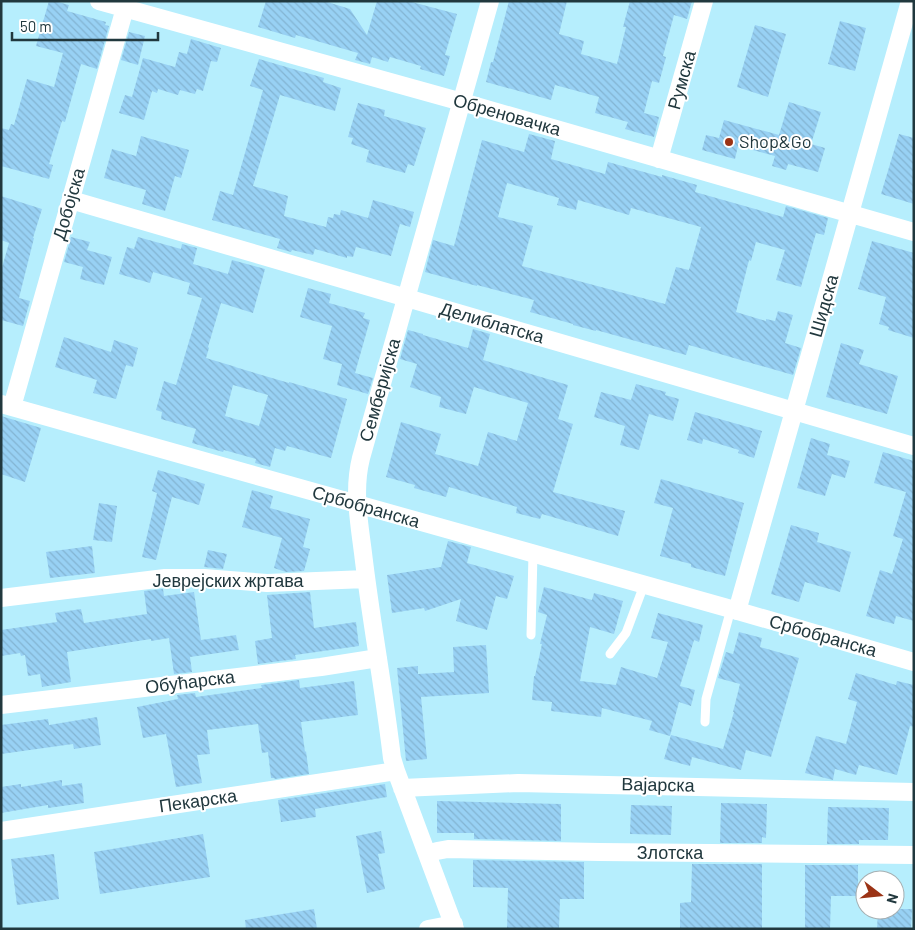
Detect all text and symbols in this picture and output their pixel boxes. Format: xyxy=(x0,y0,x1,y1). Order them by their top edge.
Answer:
scale bar xyxy=(12,10,159,42)
text: 50 m xyxy=(20,17,52,35)
street label: Румска xyxy=(662,47,700,112)
street label: Обреновачка xyxy=(451,88,565,140)
place label: Shop&Go xyxy=(739,130,812,152)
marker: Shop&Go xyxy=(723,136,735,148)
street label: Добојска xyxy=(47,164,89,242)
street label: Шидска xyxy=(804,271,843,340)
street label: Делиблатска xyxy=(438,297,548,348)
street label: Семберијска xyxy=(354,334,405,444)
street label: Србобранска xyxy=(310,480,424,532)
street label: Јеврејских жртава xyxy=(152,569,305,591)
street label: Србобранска xyxy=(767,609,881,661)
street label: Обућарска xyxy=(144,664,237,697)
street label: Вајарска xyxy=(621,772,696,796)
street label: Пекарска xyxy=(157,784,239,816)
street label: Злотска xyxy=(637,841,704,863)
north arrow xyxy=(855,870,905,920)
text: N xyxy=(884,892,902,906)

